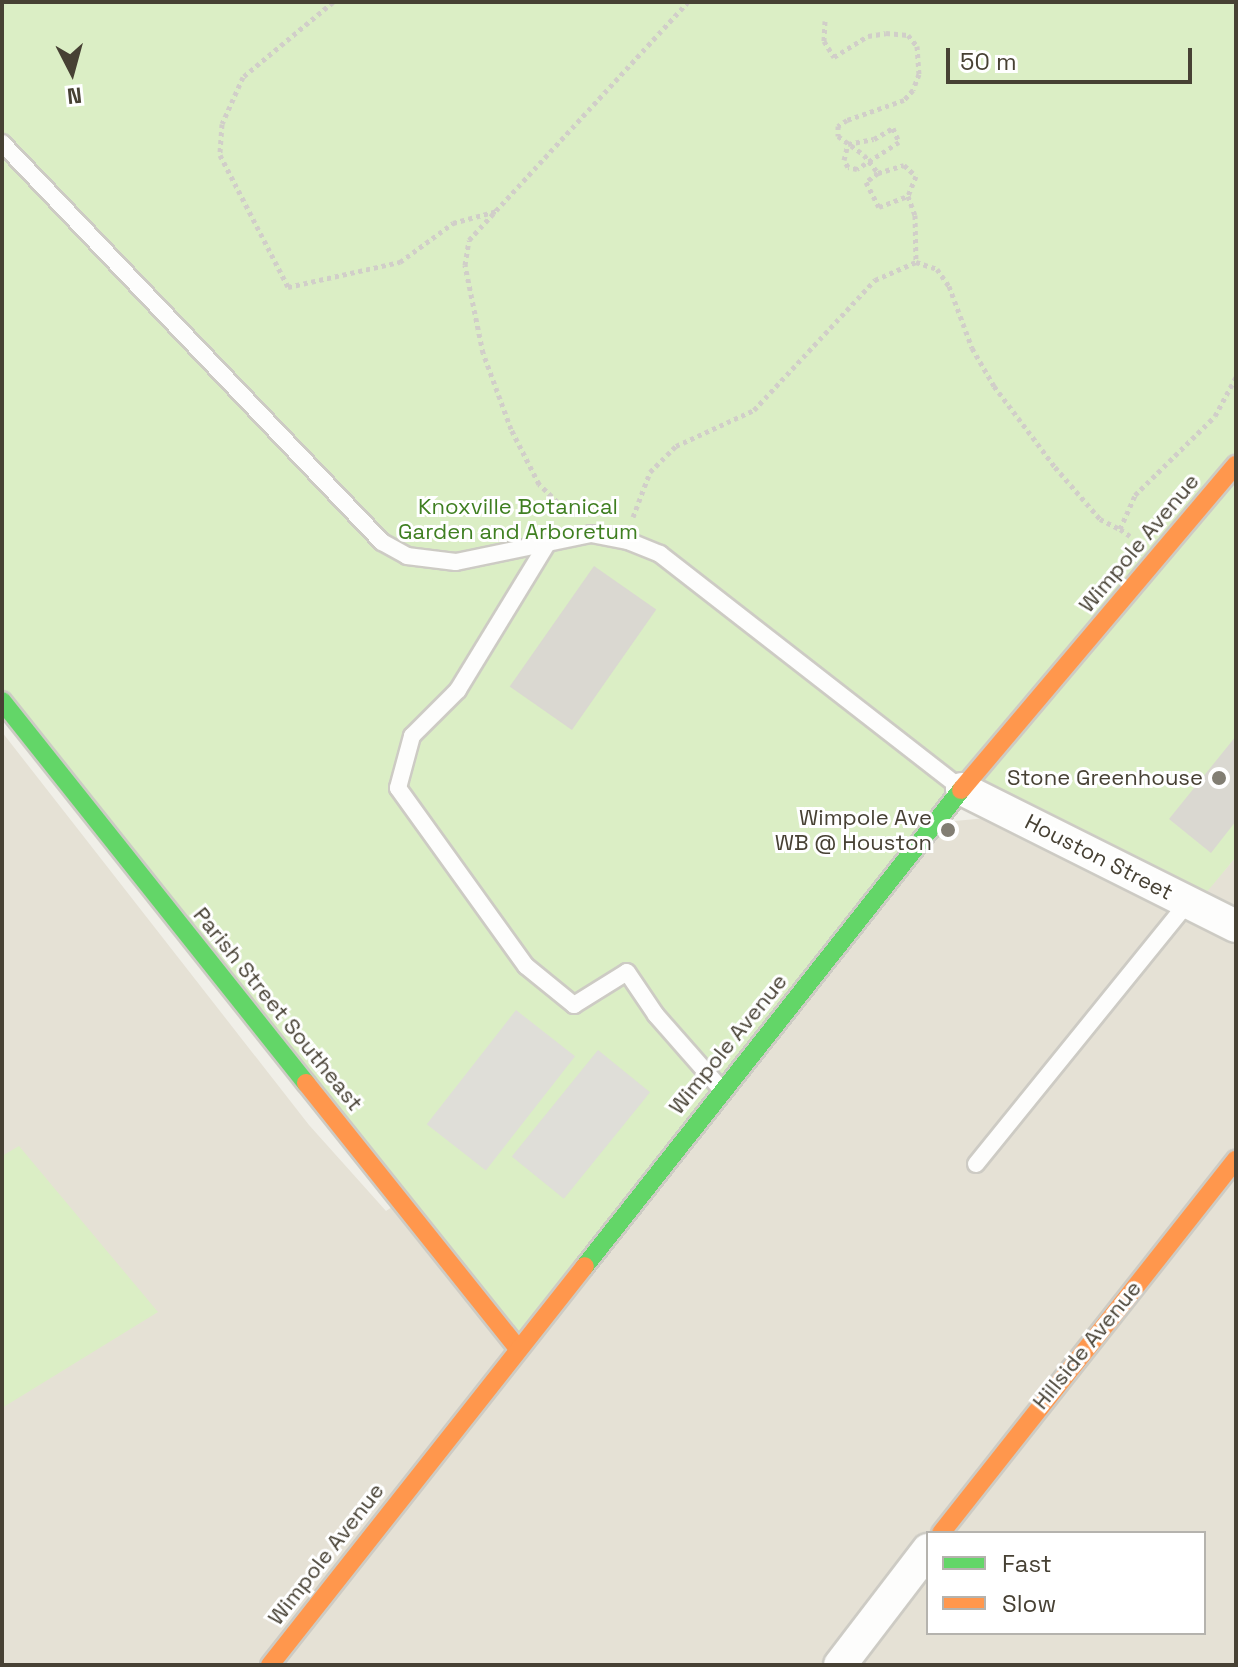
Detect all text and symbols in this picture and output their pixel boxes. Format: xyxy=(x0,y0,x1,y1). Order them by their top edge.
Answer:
north arrow xyxy=(32,32,112,112)
scale bar xyxy=(950,32,1196,82)
text: 50 m xyxy=(960,46,1017,77)
text: N xyxy=(66,81,83,111)
street label: Wimpole Avenue xyxy=(1073,468,1205,618)
park label: Knoxville Botanical Garden and Arboretum xyxy=(398,493,638,544)
place label: Stone Greenhouse xyxy=(1007,765,1203,791)
marker: Stone Greenhouse xyxy=(1210,769,1228,787)
place label: Wimpole Ave WB @ Houston xyxy=(775,804,932,856)
street label: Houston Street xyxy=(1021,808,1177,906)
marker: Wimpole Ave WB @ Houston xyxy=(939,821,957,839)
street label: Parish Street Southeast xyxy=(188,902,368,1116)
street label: Wimpole Avenue xyxy=(663,968,793,1120)
street label: Hillside Avenue xyxy=(1027,1275,1147,1415)
street label: Wimpole Avenue xyxy=(262,1478,390,1630)
legend xyxy=(926,1531,1206,1635)
text: Fast xyxy=(1002,1548,1052,1579)
text: Slow xyxy=(1002,1588,1056,1619)

